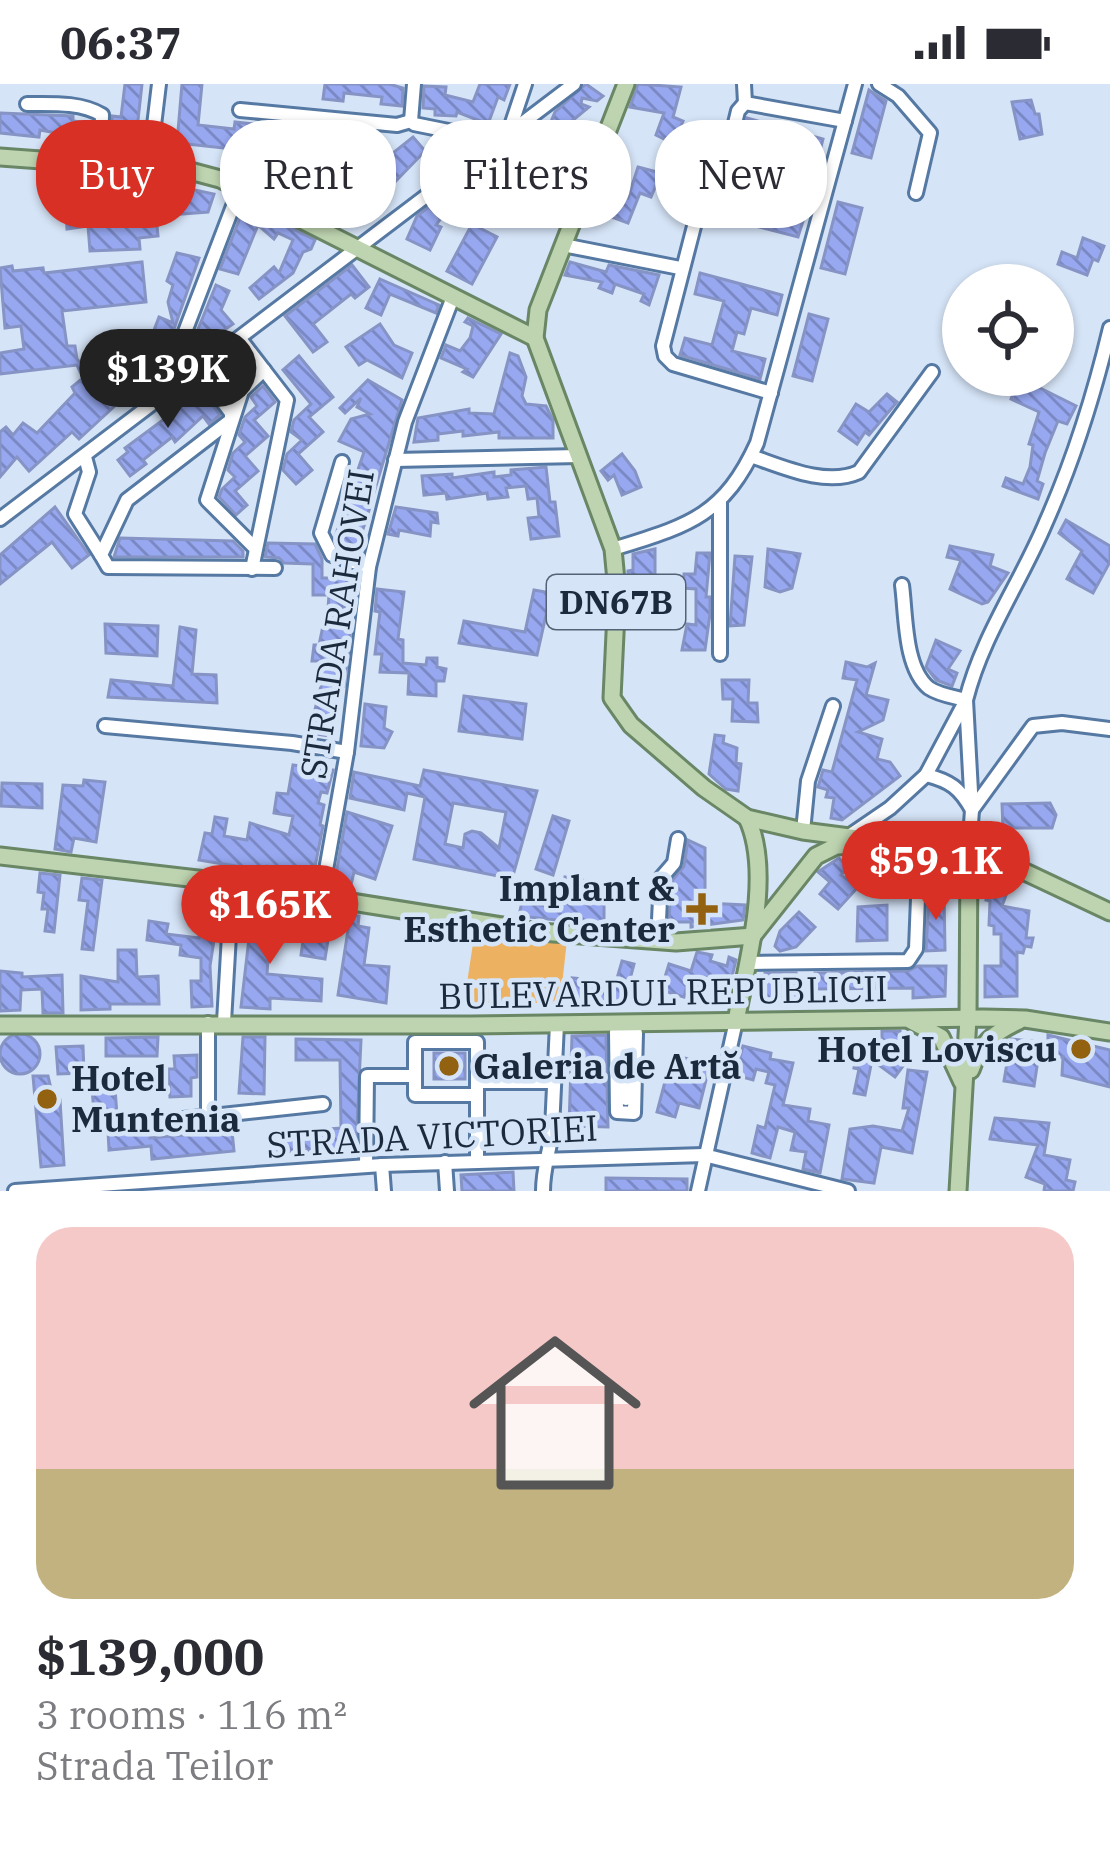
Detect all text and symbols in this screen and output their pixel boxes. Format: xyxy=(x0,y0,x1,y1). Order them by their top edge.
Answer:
text: 06:37 xyxy=(60,13,182,71)
chip: Buy xyxy=(36,120,196,228)
chip: Rent xyxy=(220,120,396,228)
chip: Filters xyxy=(420,120,631,228)
chip: New xyxy=(655,120,827,228)
map controls xyxy=(942,264,1074,396)
button: locate xyxy=(942,264,1074,396)
pin: $139K xyxy=(84,329,252,431)
text: $139K xyxy=(106,342,230,393)
street label: STRADA RAHOVEI xyxy=(289,466,384,782)
road number: DN67B xyxy=(547,575,685,629)
pin: $59.1K xyxy=(838,821,1034,923)
text: $59.1K xyxy=(869,834,1003,885)
place label: Implant & Esthetic Center xyxy=(403,864,675,952)
pin: $165K xyxy=(186,865,354,967)
text: $165K xyxy=(208,878,332,929)
marker: Implant & Esthetic Center xyxy=(686,893,718,925)
street label: BULEVARDUL REPUBLICII xyxy=(438,964,888,1019)
place label: Hotel Loviscu xyxy=(817,1025,1057,1072)
marker: Hotel Loviscu xyxy=(1068,1036,1094,1062)
place label: Galeria de Artă xyxy=(473,1042,742,1089)
marker: Galeria de Artă xyxy=(436,1053,462,1079)
place label: Hotel Muntenia xyxy=(71,1054,241,1142)
marker: Hotel Muntenia xyxy=(34,1086,60,1112)
street label: STRADA VICTORIEI xyxy=(265,1103,599,1168)
icon: home xyxy=(447,1305,663,1521)
text: $139,000 xyxy=(36,1623,264,1689)
text: 3 rooms · 116 m² xyxy=(36,1689,347,1740)
text: Strada Teilor xyxy=(36,1740,273,1791)

